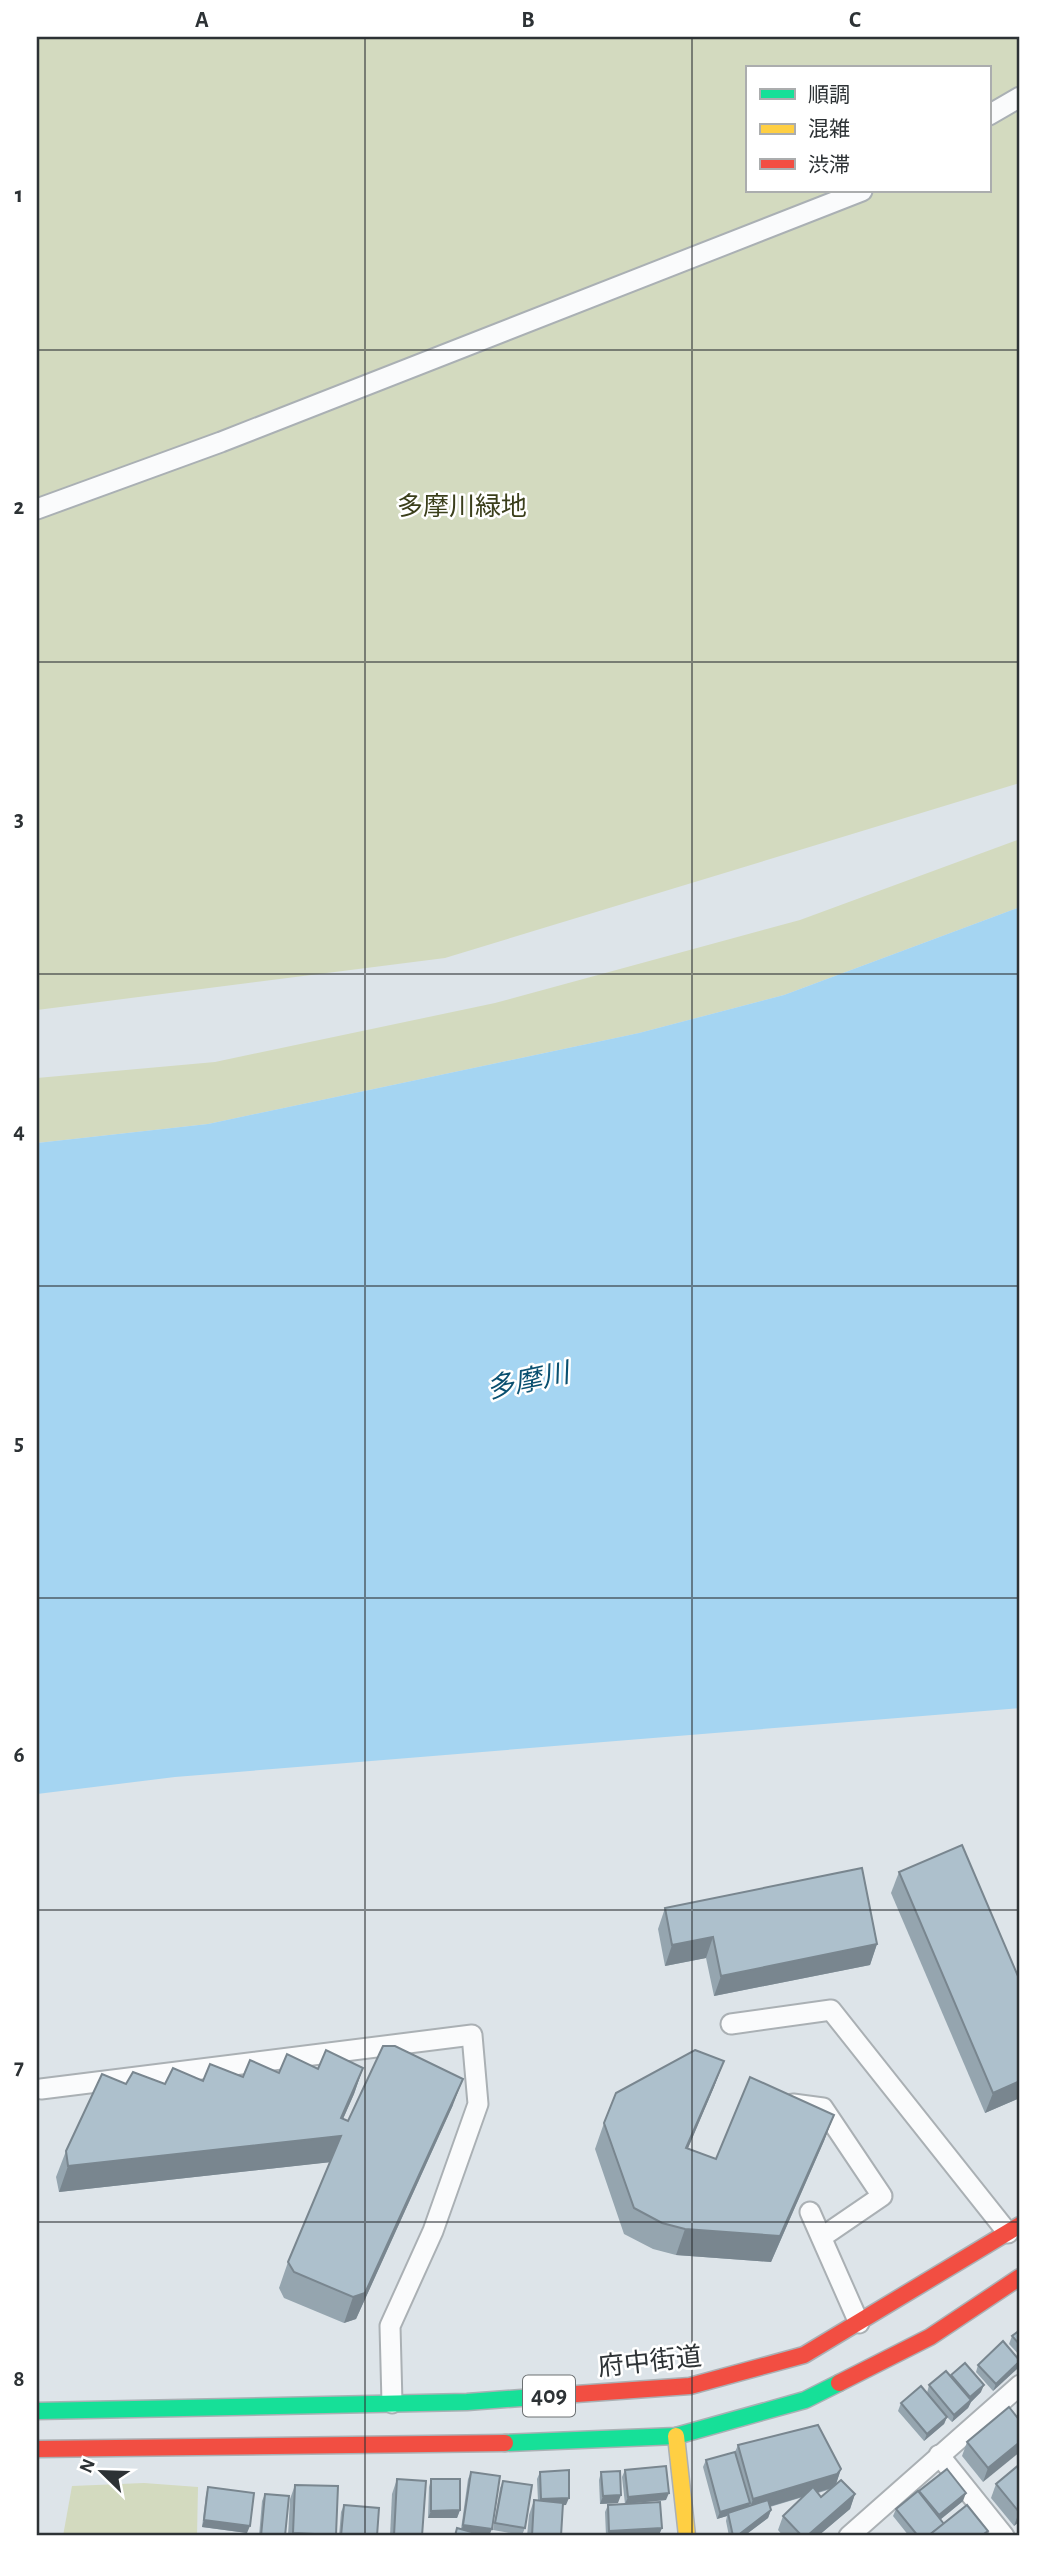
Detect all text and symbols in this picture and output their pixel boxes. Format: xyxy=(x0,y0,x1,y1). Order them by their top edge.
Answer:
text: A xyxy=(195,9,209,32)
text: B xyxy=(521,9,535,32)
text: C xyxy=(849,9,861,32)
legend xyxy=(746,66,990,192)
text: 順調 xyxy=(808,84,850,106)
text: 混雑 xyxy=(808,118,850,140)
text: 渋滞 xyxy=(808,154,850,176)
text: 1 xyxy=(15,184,23,207)
park label: 多摩川緑地 xyxy=(397,492,527,520)
text: 2 xyxy=(14,496,25,519)
text: 3 xyxy=(14,808,24,831)
text: 4 xyxy=(13,1120,25,1143)
water label: 多摩川 xyxy=(484,1357,575,1404)
text: 5 xyxy=(14,1432,24,1455)
text: 6 xyxy=(13,1744,25,1767)
text: 7 xyxy=(14,2056,24,2079)
street label: 府中街道 xyxy=(597,2343,703,2380)
text: 8 xyxy=(13,2368,25,2391)
road number: 409 xyxy=(523,2376,575,2416)
north arrow xyxy=(66,2436,136,2506)
text: N xyxy=(76,2456,99,2476)

